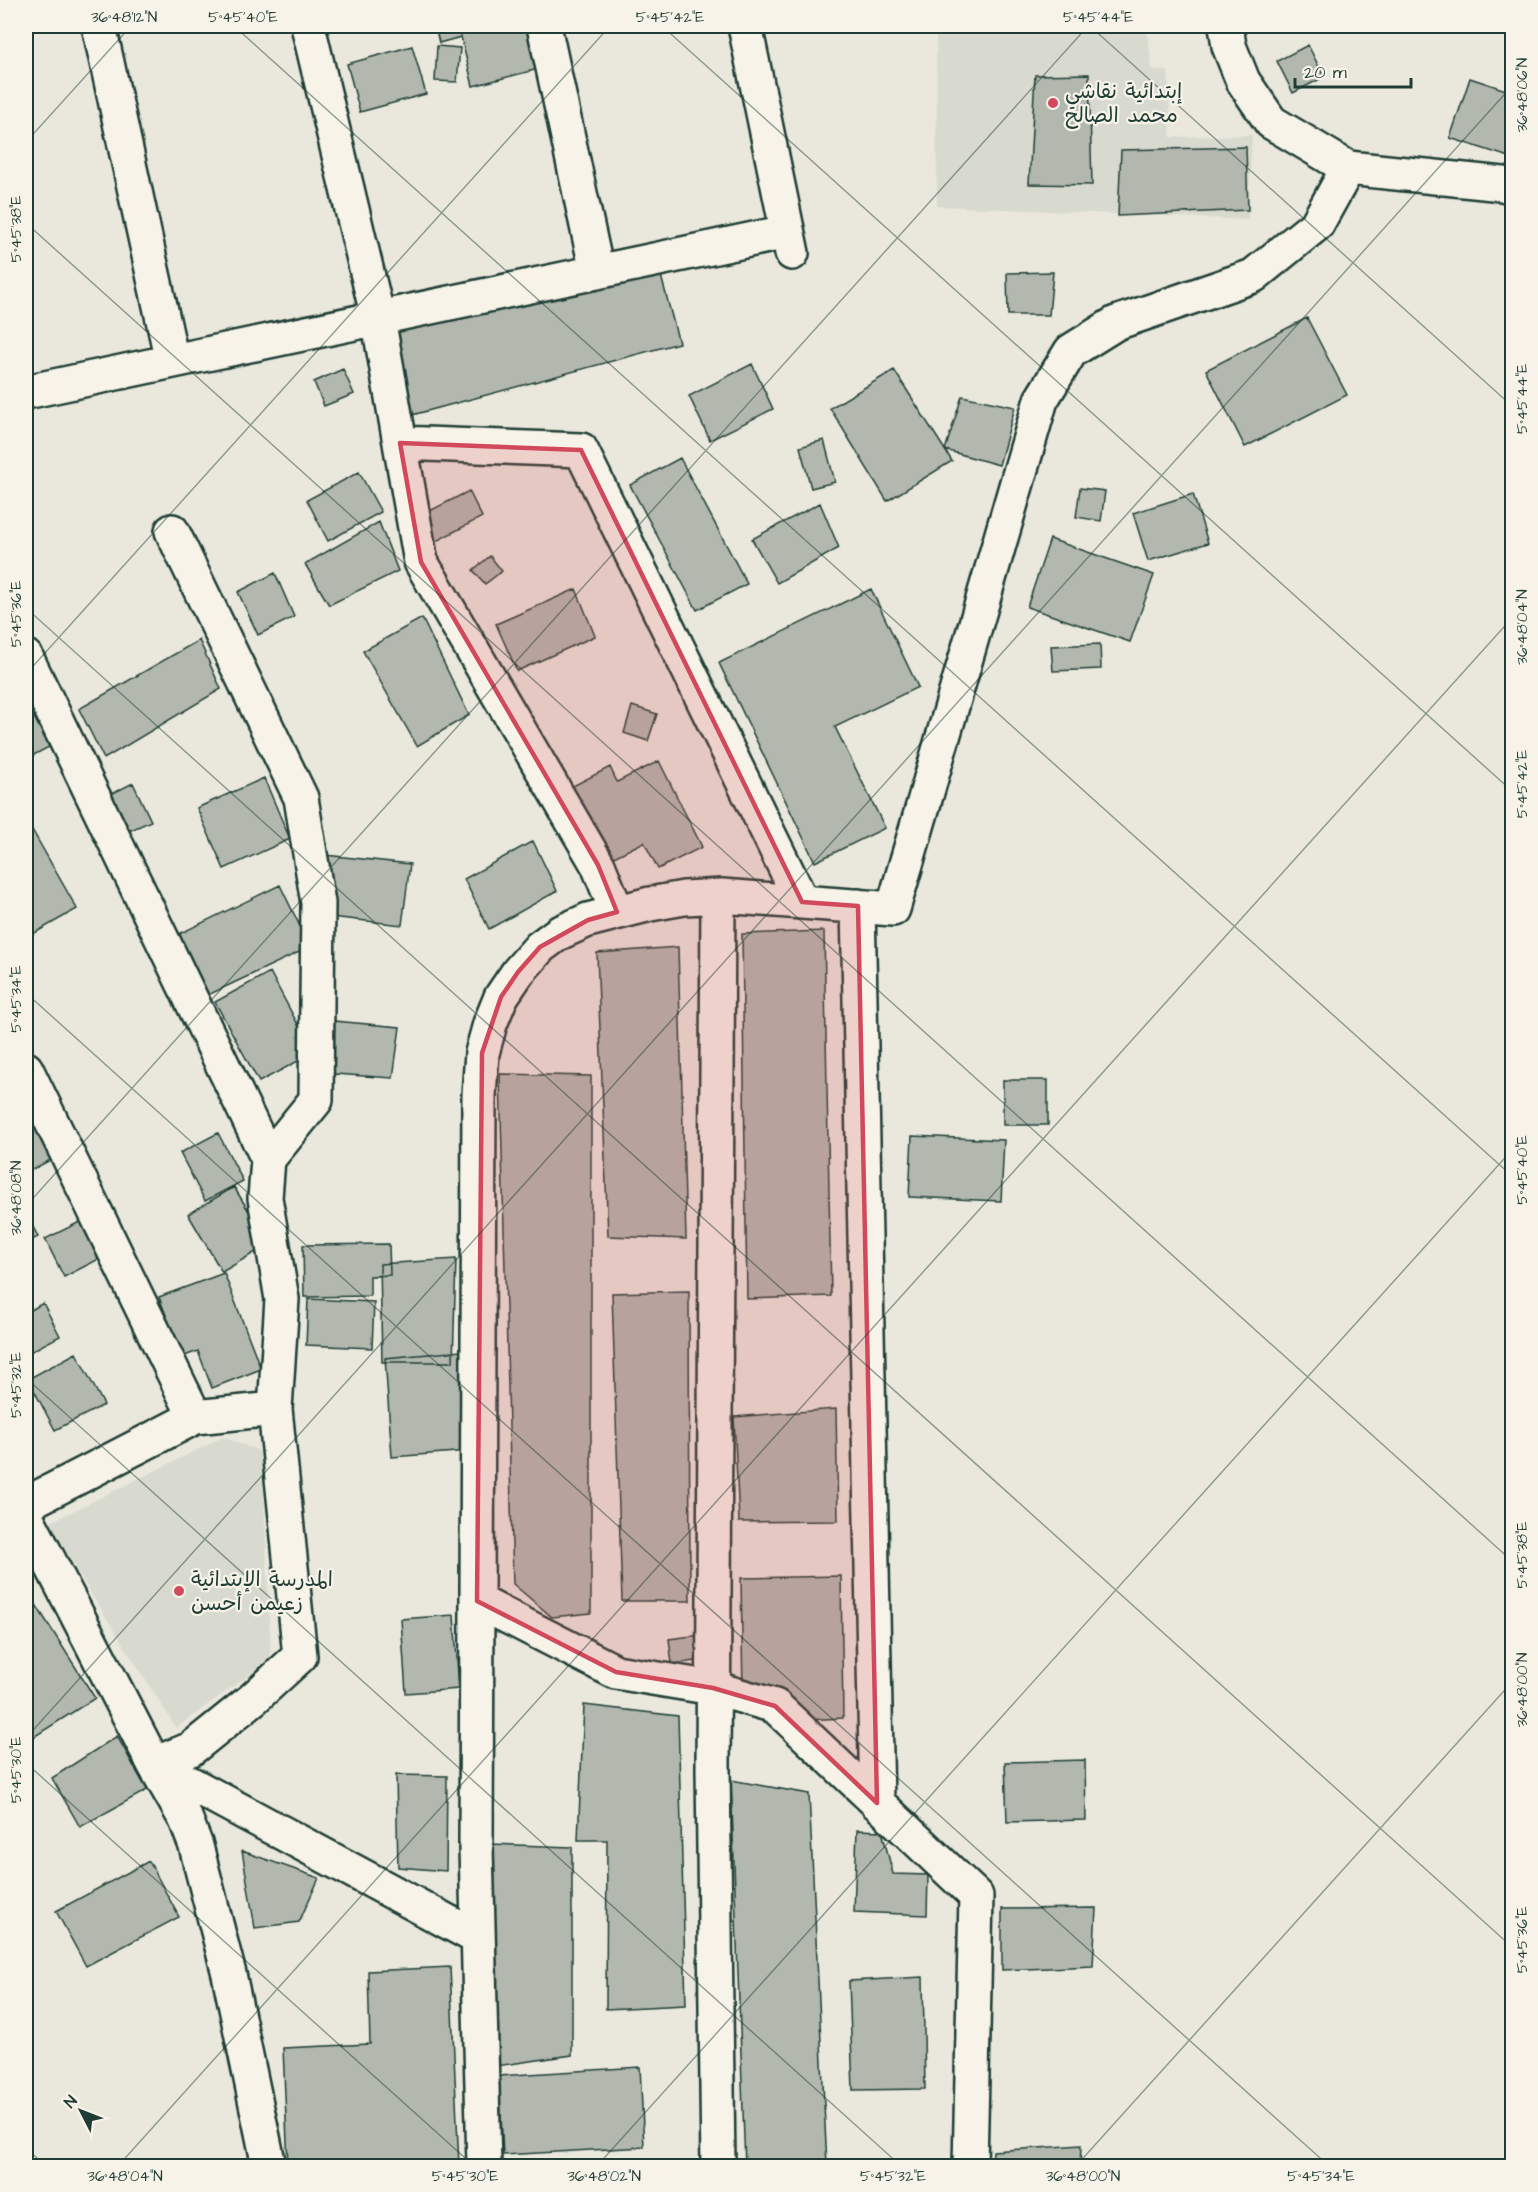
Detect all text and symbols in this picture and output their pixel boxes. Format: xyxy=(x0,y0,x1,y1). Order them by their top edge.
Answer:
text: 36°48'12"N xyxy=(91,7,157,28)
text: 5°45'40"E xyxy=(208,7,278,28)
text: 5°45'42"E xyxy=(636,7,704,28)
text: 5°45'44"E xyxy=(1063,7,1133,28)
scale bar xyxy=(1295,51,1410,89)
text: 36°48'06"N xyxy=(1512,58,1533,132)
text: 20 m xyxy=(1304,60,1347,85)
place label: إبتدائية نقاشي محمد الصالح xyxy=(1065,77,1182,130)
marker: إبتدائية نقاشي محمد الصالح xyxy=(1046,96,1060,110)
text: 5°45'38"E xyxy=(6,195,27,262)
text: 5°45'44"E xyxy=(1512,364,1533,434)
text: 5°45'36"E xyxy=(6,581,27,647)
text: 36°48'04"N xyxy=(1512,589,1533,665)
text: 5°45'42"E xyxy=(1512,750,1533,818)
text: 5°45'34"E xyxy=(6,965,27,1033)
text: 5°45'40"E xyxy=(1512,1135,1533,1205)
text: 36°48'08"N xyxy=(6,1161,27,1235)
text: 5°45'32"E xyxy=(6,1352,27,1418)
text: 5°45'38"E xyxy=(1512,1521,1533,1588)
place label: المدرسة الإبتدائية زعيمن أحسن xyxy=(191,1565,333,1618)
marker: المدرسة الإبتدائية زعيمن أحسن xyxy=(172,1584,186,1598)
text: 36°48'00"N xyxy=(1512,1653,1533,1727)
text: 5°45'30"E xyxy=(6,1737,27,1803)
text: 5°45'36"E xyxy=(1512,1907,1533,1973)
north arrow xyxy=(51,2081,111,2141)
text: N xyxy=(59,2091,82,2113)
text: 36°48'04"N xyxy=(87,2166,163,2187)
text: 5°45'30"E xyxy=(432,2166,498,2187)
text: 36°48'02"N xyxy=(567,2166,641,2187)
text: 5°45'32"E xyxy=(860,2166,926,2187)
text: 36°48'00"N xyxy=(1046,2166,1120,2187)
text: 5°45'34"E xyxy=(1287,2166,1355,2187)

